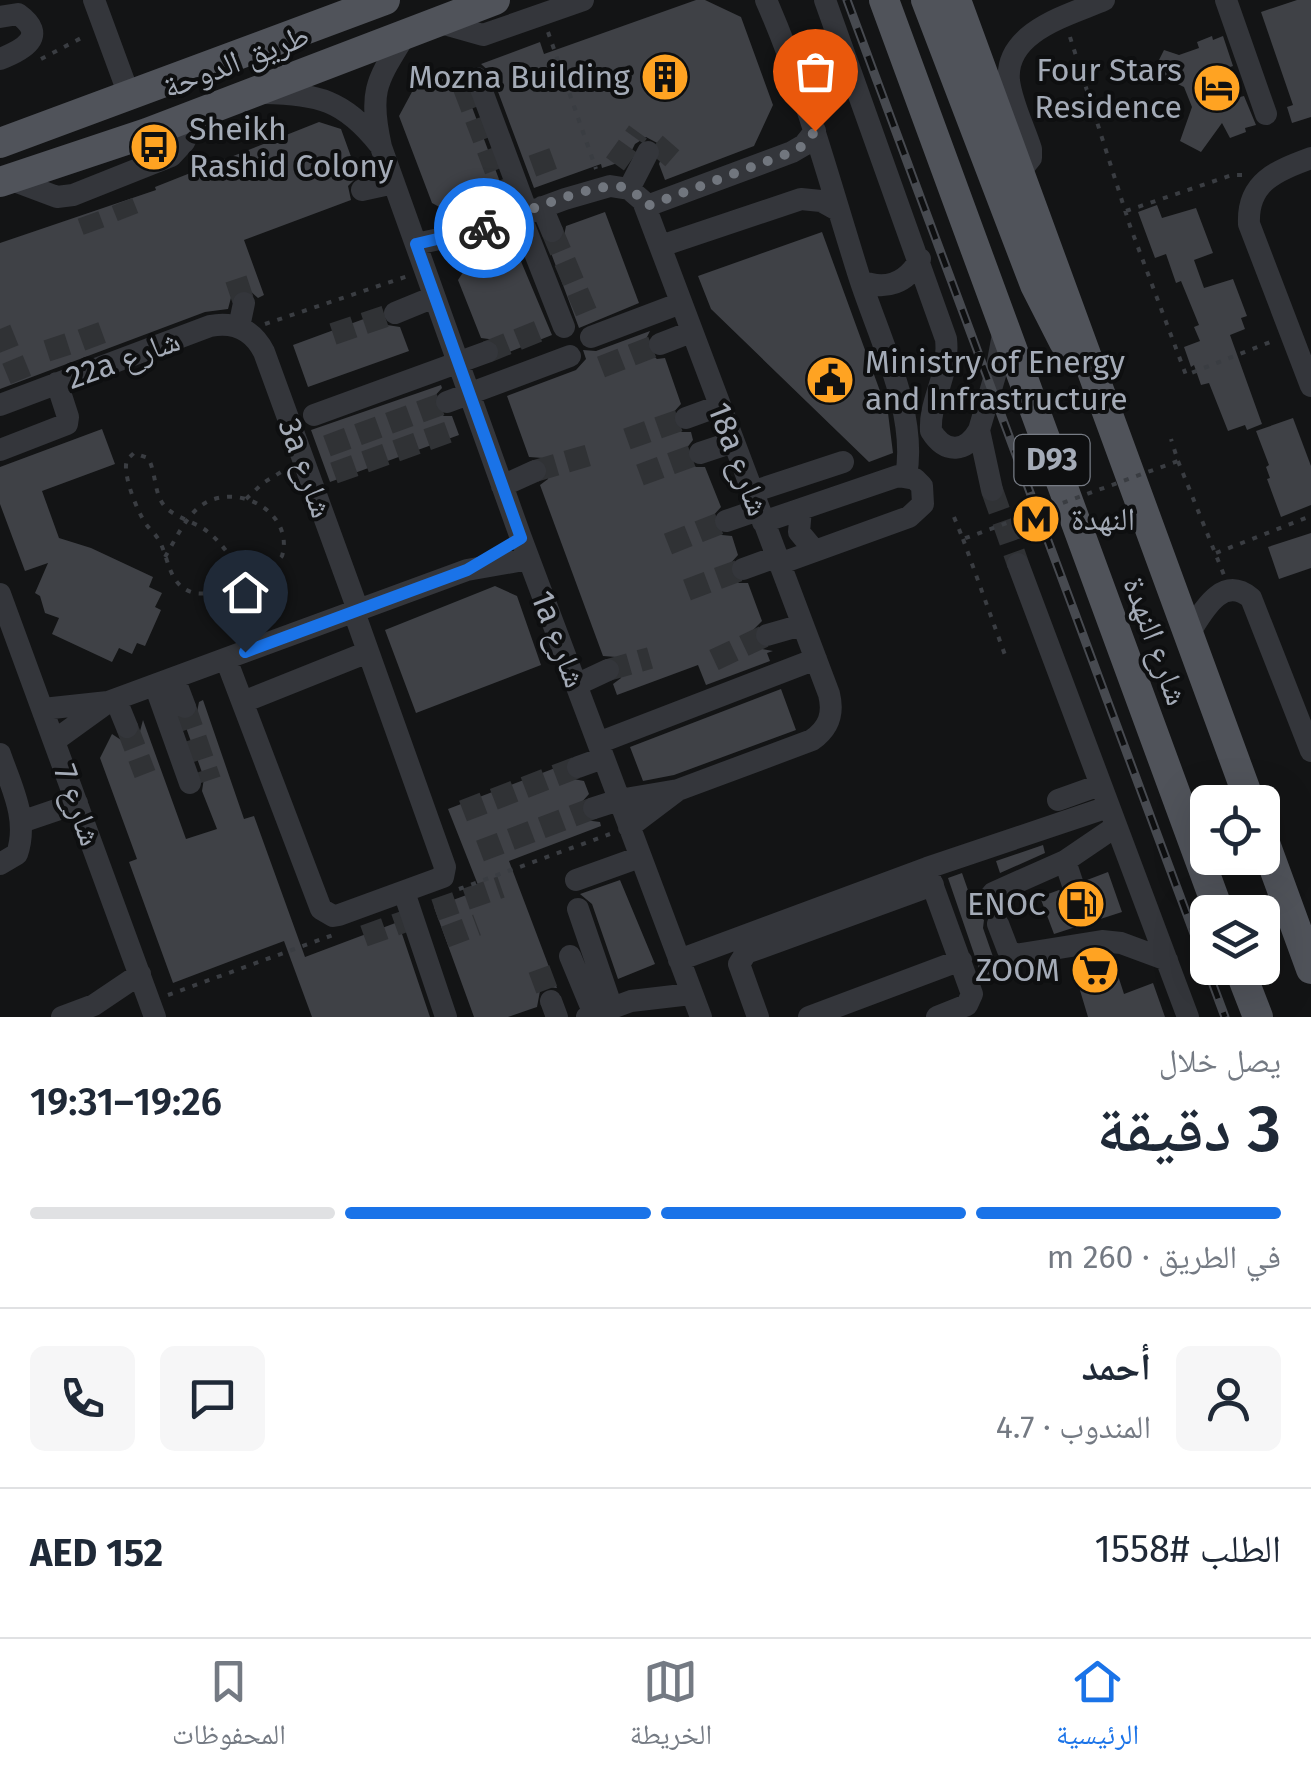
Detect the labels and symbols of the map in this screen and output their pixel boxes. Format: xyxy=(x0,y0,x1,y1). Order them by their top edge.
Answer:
street label: طريق الدوحة xyxy=(158,16,315,107)
pin xyxy=(773,29,858,132)
building icon: Mozna Building xyxy=(639,51,691,103)
place label: Four Stars Residence xyxy=(1034,51,1182,126)
place label: Mozna Building xyxy=(408,58,630,96)
hotel icon: Four Stars Residence xyxy=(1191,62,1243,114)
place label: Sheikh Rashid Colony xyxy=(189,110,394,185)
bus stop icon: Sheikh Rashid Colony xyxy=(128,121,180,173)
courier xyxy=(434,178,534,278)
street label: 22a شارع xyxy=(61,321,185,398)
place label: Ministry of Energy and Infrastructure xyxy=(865,343,1128,418)
public building icon: Ministry of Energy and Infrastructure xyxy=(804,354,856,406)
street label: 18a شارع xyxy=(699,397,778,521)
street label: 3a شارع xyxy=(270,413,341,523)
road number: D93 xyxy=(1014,435,1090,485)
metro station icon: النهدة xyxy=(1010,493,1062,545)
place label: النهدة xyxy=(1071,500,1135,538)
pin xyxy=(203,550,288,653)
street label: شارع النهدة xyxy=(1114,572,1197,711)
street label: 1a شارع xyxy=(522,585,595,693)
street label: شارع 7 xyxy=(45,759,110,851)
fuel station icon: ENOC xyxy=(1055,878,1107,930)
place label: ENOC xyxy=(967,885,1046,923)
supermarket icon: ZOOM xyxy=(1069,944,1121,996)
place label: ZOOM xyxy=(975,951,1060,989)

